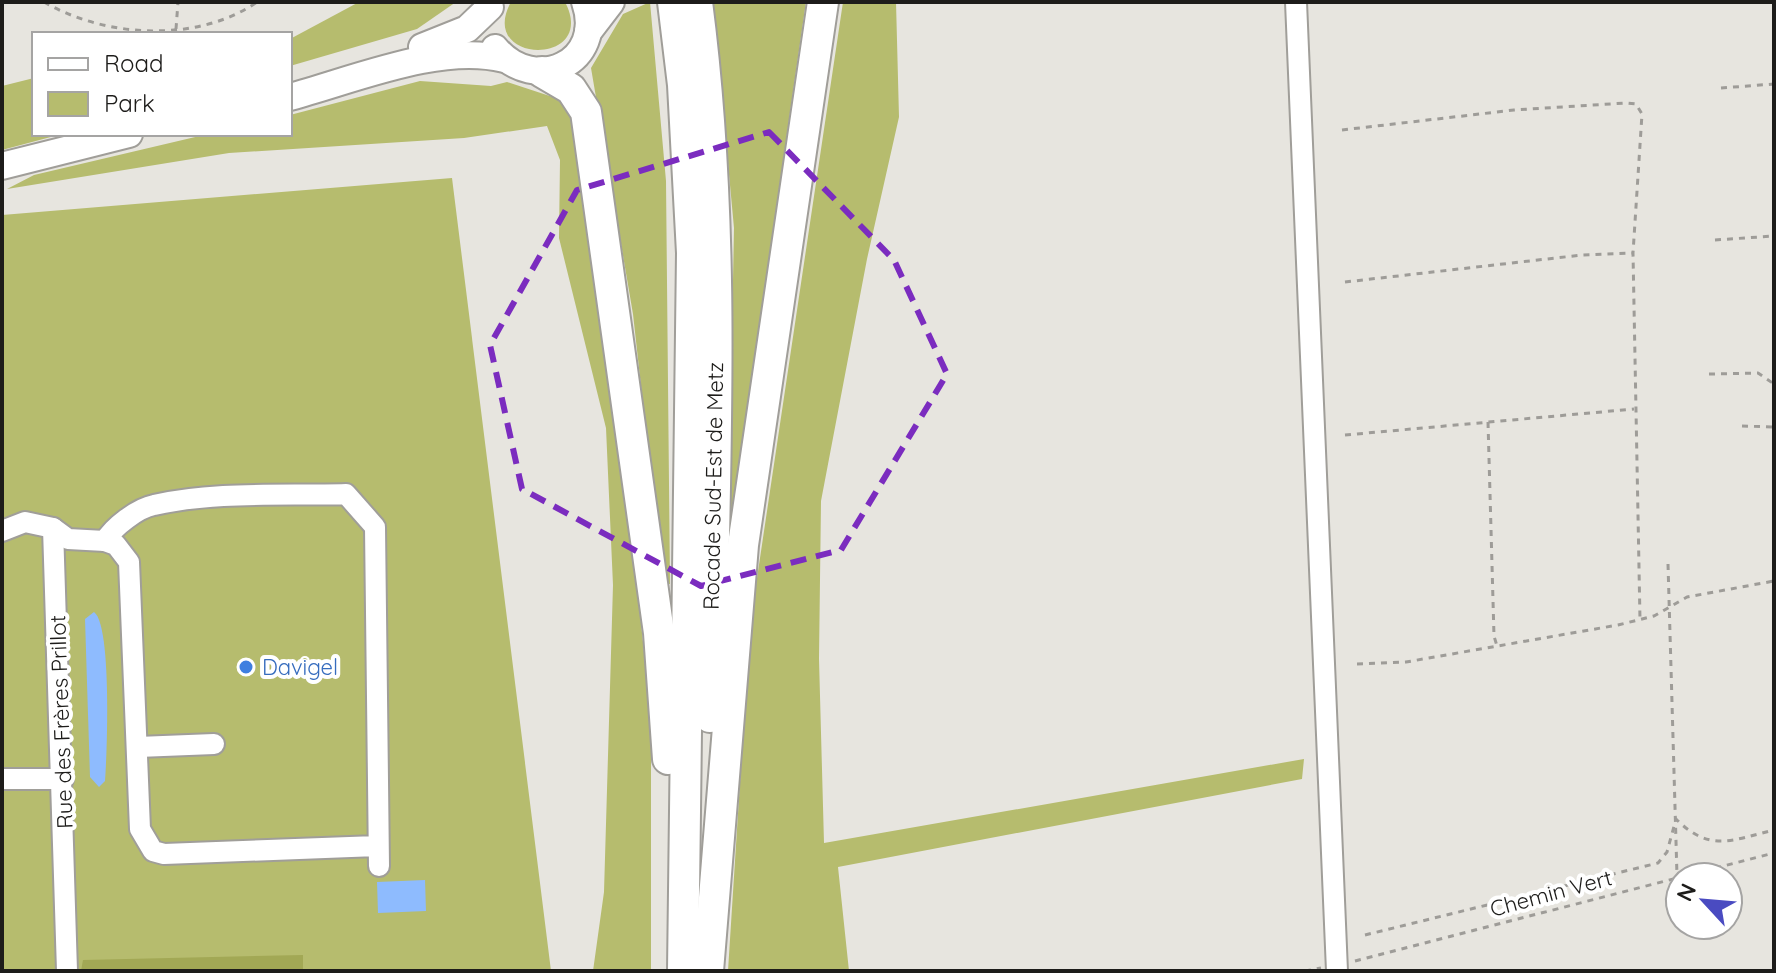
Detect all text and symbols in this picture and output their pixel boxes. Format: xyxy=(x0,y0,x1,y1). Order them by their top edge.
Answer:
legend xyxy=(32,32,292,136)
text: Road xyxy=(104,48,164,78)
text: Park xyxy=(104,88,155,118)
street label: Rocade Sud-Est de Metz xyxy=(697,362,729,610)
street label: Rue des Frères Prillot xyxy=(43,615,79,829)
place label: Davigel xyxy=(262,653,338,681)
marker: Davigel xyxy=(237,658,255,676)
north arrow xyxy=(1664,861,1744,941)
street label: Chemin Vert xyxy=(1487,863,1615,923)
text: N xyxy=(1670,879,1702,906)

